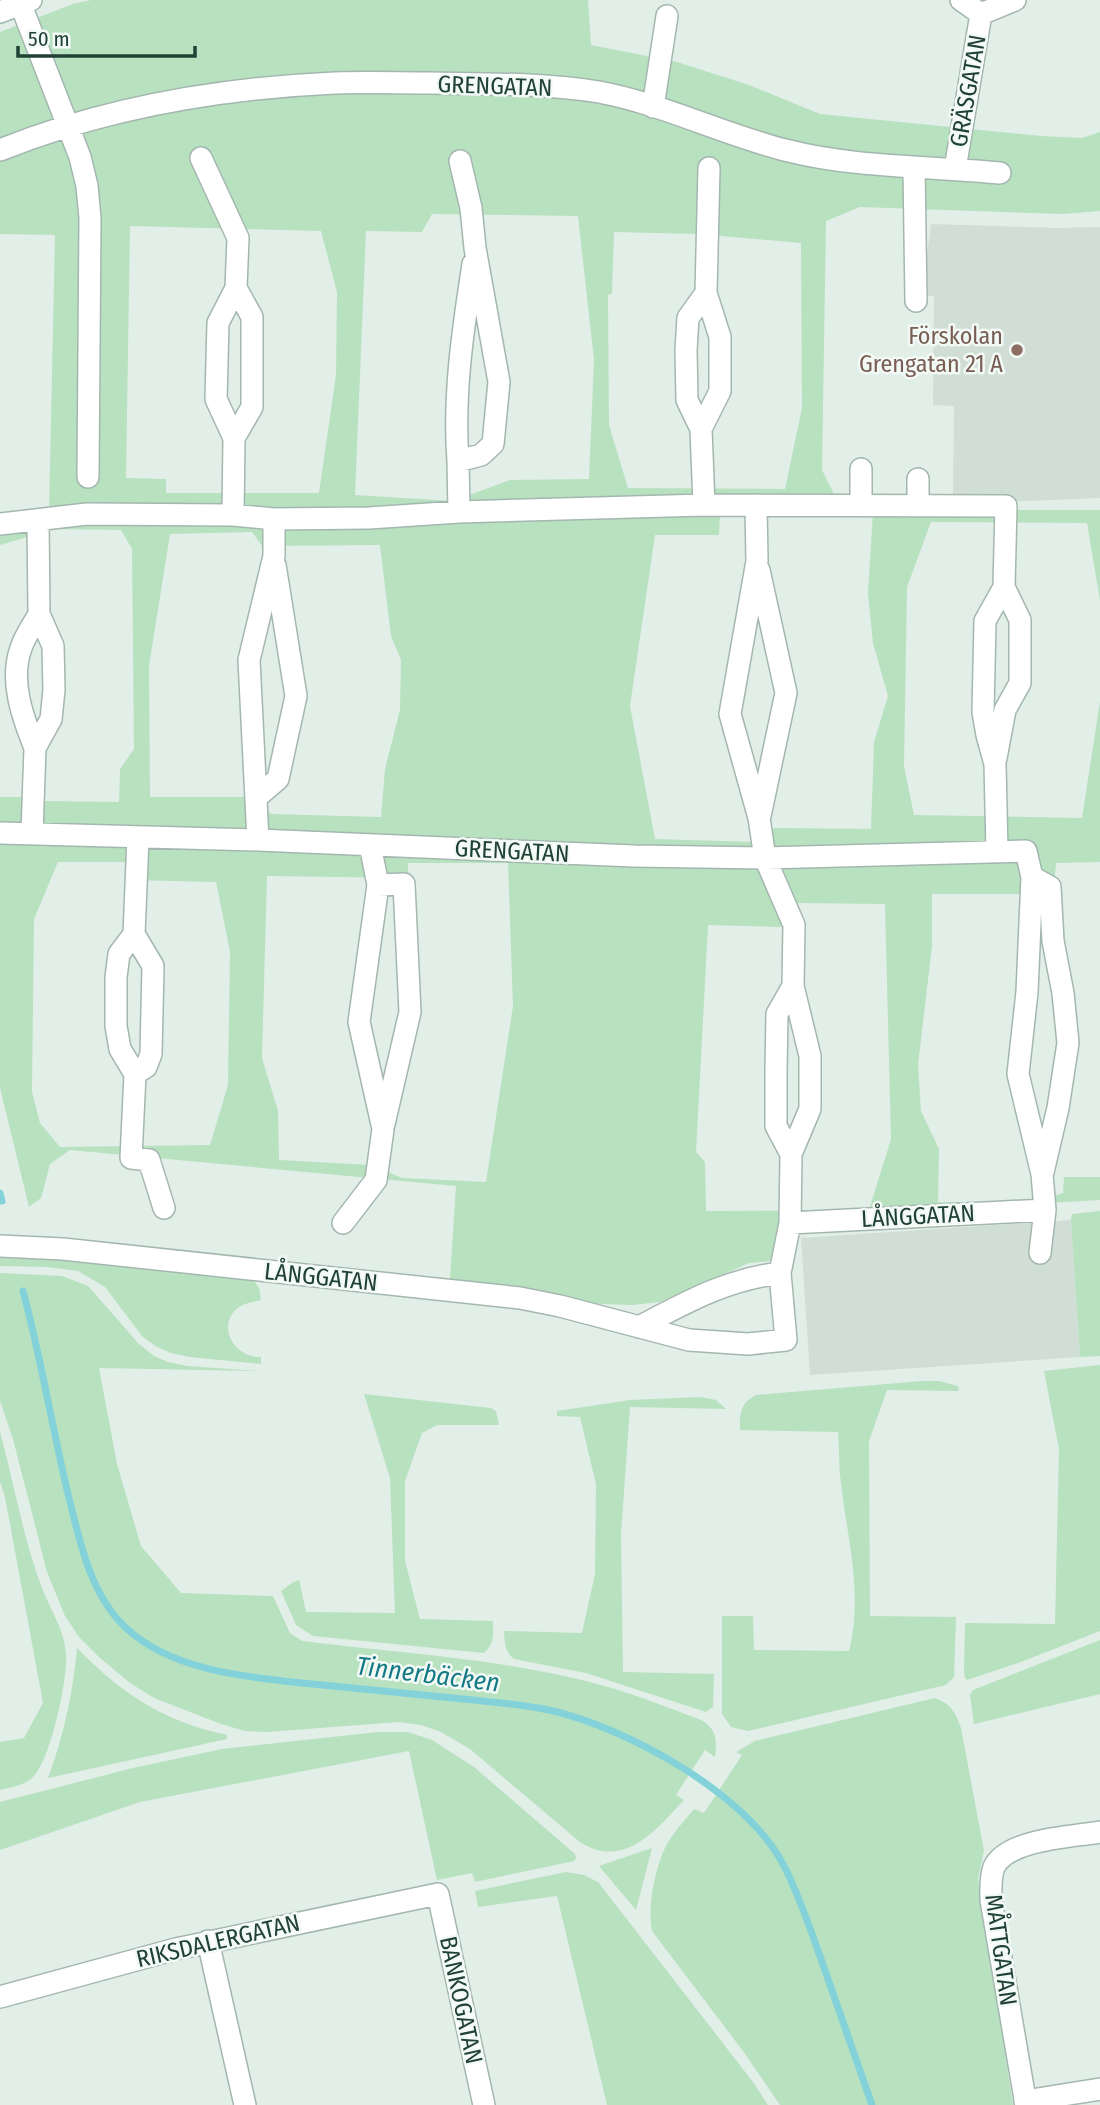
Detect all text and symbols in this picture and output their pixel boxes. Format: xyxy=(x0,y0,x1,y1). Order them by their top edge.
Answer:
scale bar xyxy=(18,14,194,58)
text: 50 m xyxy=(28,26,70,52)
street label: GRÄSGATAN xyxy=(944,33,992,149)
street label: GRENGATAN xyxy=(437,70,553,102)
place label: Förskolan Grengatan 21 A xyxy=(859,322,1003,378)
marker: Förskolan Grengatan 21 A xyxy=(1009,342,1025,358)
street label: GRENGATAN xyxy=(454,834,570,868)
street label: LÅNGGATAN xyxy=(860,1198,976,1233)
street label: LÅNGGATAN xyxy=(263,1256,379,1297)
water label: Tinnerbäcken xyxy=(355,1650,501,1699)
street label: MÅTTGATAN xyxy=(979,1892,1024,2007)
street label: RIKSDALERGATAN xyxy=(133,1909,303,1973)
street label: BANKOGATAN xyxy=(434,1934,488,2066)

